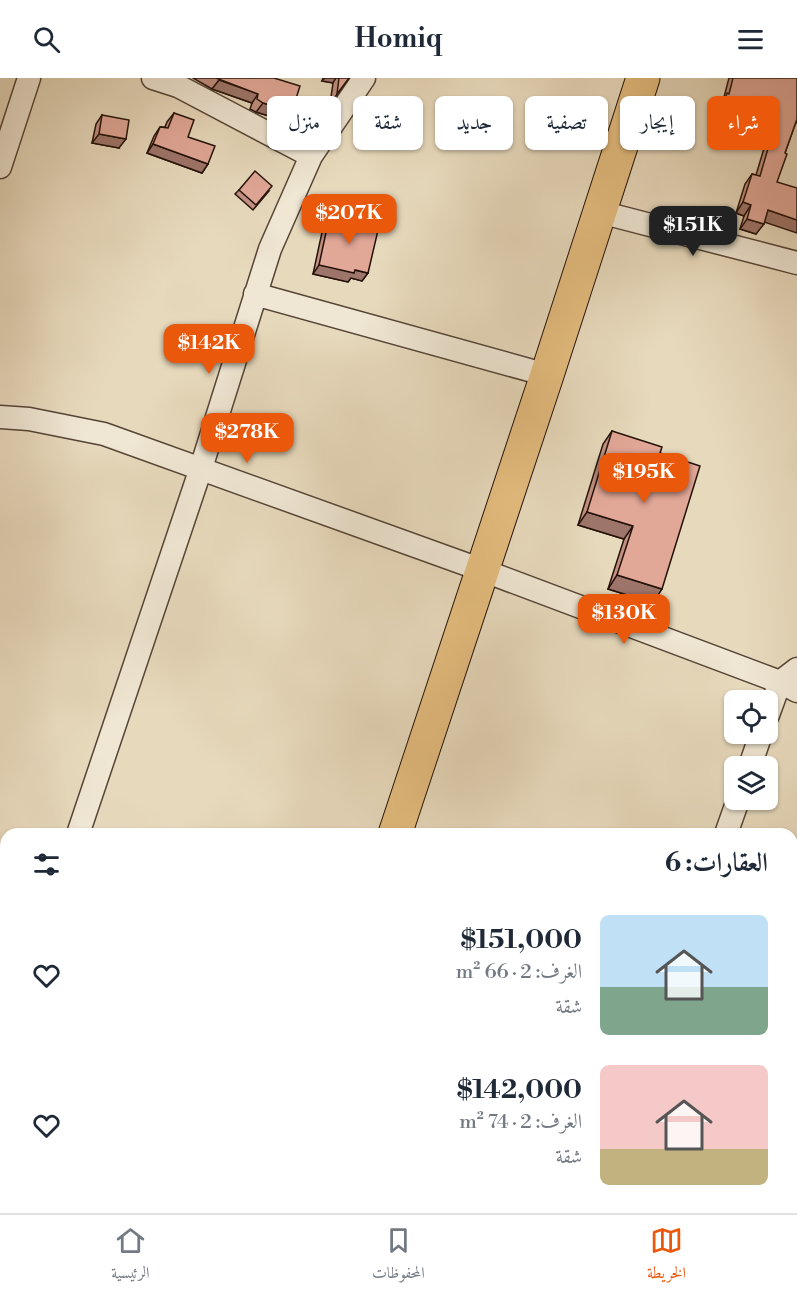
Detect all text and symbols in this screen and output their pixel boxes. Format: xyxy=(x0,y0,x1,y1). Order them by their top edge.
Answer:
text: Homiq xyxy=(354,22,443,56)
icon: search xyxy=(30,23,63,56)
icon: menu xyxy=(734,23,767,56)
chip: منزل xyxy=(267,96,341,150)
chip: شقة xyxy=(353,96,423,150)
chip: جديد xyxy=(435,96,513,150)
chip: تصفية xyxy=(525,96,608,150)
chip: إيجار xyxy=(620,96,695,150)
chip: شراء xyxy=(707,96,780,150)
pin: $207K xyxy=(307,194,391,245)
text: $207K xyxy=(316,201,382,226)
pin: $151K xyxy=(651,206,735,257)
text: $151K xyxy=(663,213,723,238)
pin: $142K xyxy=(167,324,251,375)
text: $142K xyxy=(178,331,240,356)
pin: $278K xyxy=(205,413,289,464)
text: $278K xyxy=(215,420,279,445)
pin: $195K xyxy=(602,453,686,504)
text: $195K xyxy=(613,460,675,485)
pin: $130K xyxy=(582,594,666,645)
text: $130K xyxy=(592,601,656,626)
map controls xyxy=(724,690,778,810)
button: locate xyxy=(724,690,778,744)
button: layers xyxy=(724,756,778,810)
text: العقارات: 6 xyxy=(665,847,768,879)
icon: filters xyxy=(30,848,63,881)
text: $151,000 xyxy=(460,924,582,956)
icon: home xyxy=(648,939,720,1011)
icon: heart xyxy=(30,959,63,992)
text: الغرف: 2 · 66 m² xyxy=(456,960,582,985)
text: شقة xyxy=(556,995,582,1020)
text: $142,000 xyxy=(457,1074,582,1106)
icon: home xyxy=(648,1089,720,1161)
icon: heart xyxy=(30,1109,63,1142)
text: الغرف: 2 · 74 m² xyxy=(459,1110,582,1135)
text: شقة xyxy=(556,1145,582,1170)
tab: الرئيسية xyxy=(111,1224,150,1288)
tab: المحفوظات xyxy=(372,1224,425,1288)
tab: الخريطة xyxy=(647,1224,686,1288)

